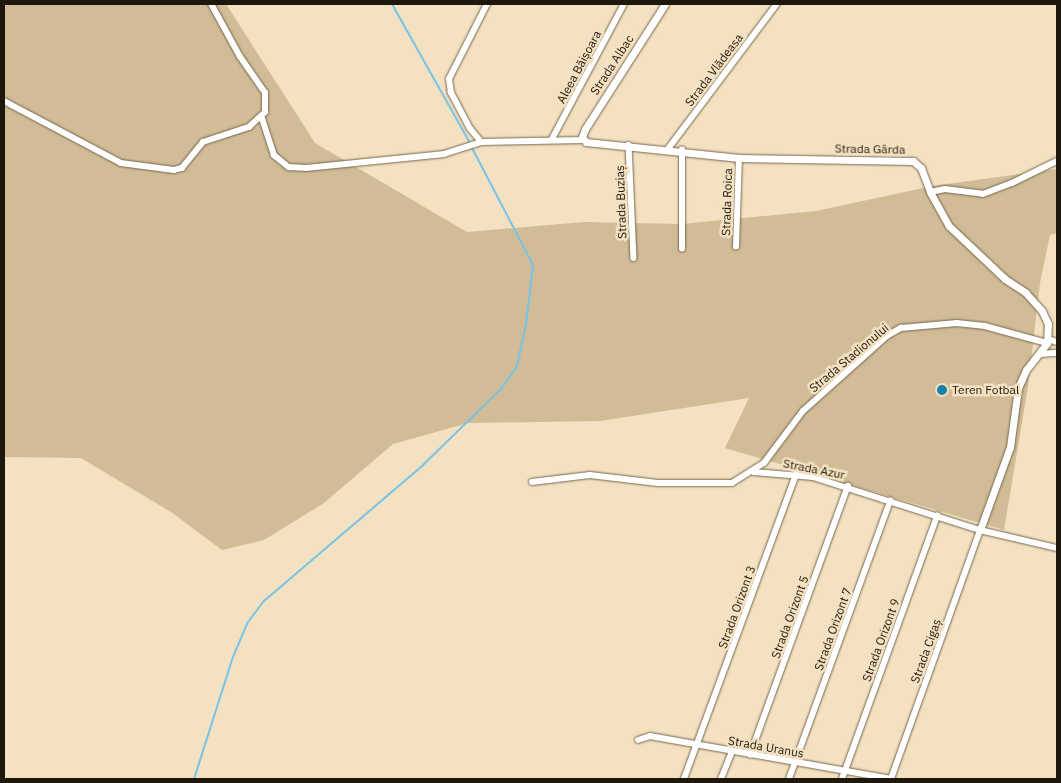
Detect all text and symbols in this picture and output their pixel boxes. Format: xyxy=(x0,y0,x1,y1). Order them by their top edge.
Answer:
street label: Aleea Băișoara xyxy=(554,28,604,106)
street label: Strada Vlădeasa xyxy=(682,31,746,109)
street label: Strada Albac xyxy=(587,32,637,98)
street label: Strada Gârda xyxy=(835,141,905,157)
street label: Strada Buziaș xyxy=(613,165,629,239)
street label: Strada Roica xyxy=(719,168,735,236)
street label: Strada Stadionului xyxy=(806,321,892,395)
place label: Teren Fotbal xyxy=(952,383,1019,397)
marker: Teren Fotbal xyxy=(936,384,948,396)
street label: Strada Azur xyxy=(782,456,846,482)
street label: Strada Orizont 3 xyxy=(715,564,759,650)
street label: Strada Orizont 5 xyxy=(768,574,812,660)
street label: Strada Orizont 7 xyxy=(811,586,855,672)
street label: Strada Orizont 9 xyxy=(859,597,903,683)
street label: Strada Cigaș xyxy=(908,617,944,685)
street label: Strada Uranus xyxy=(727,733,805,761)

